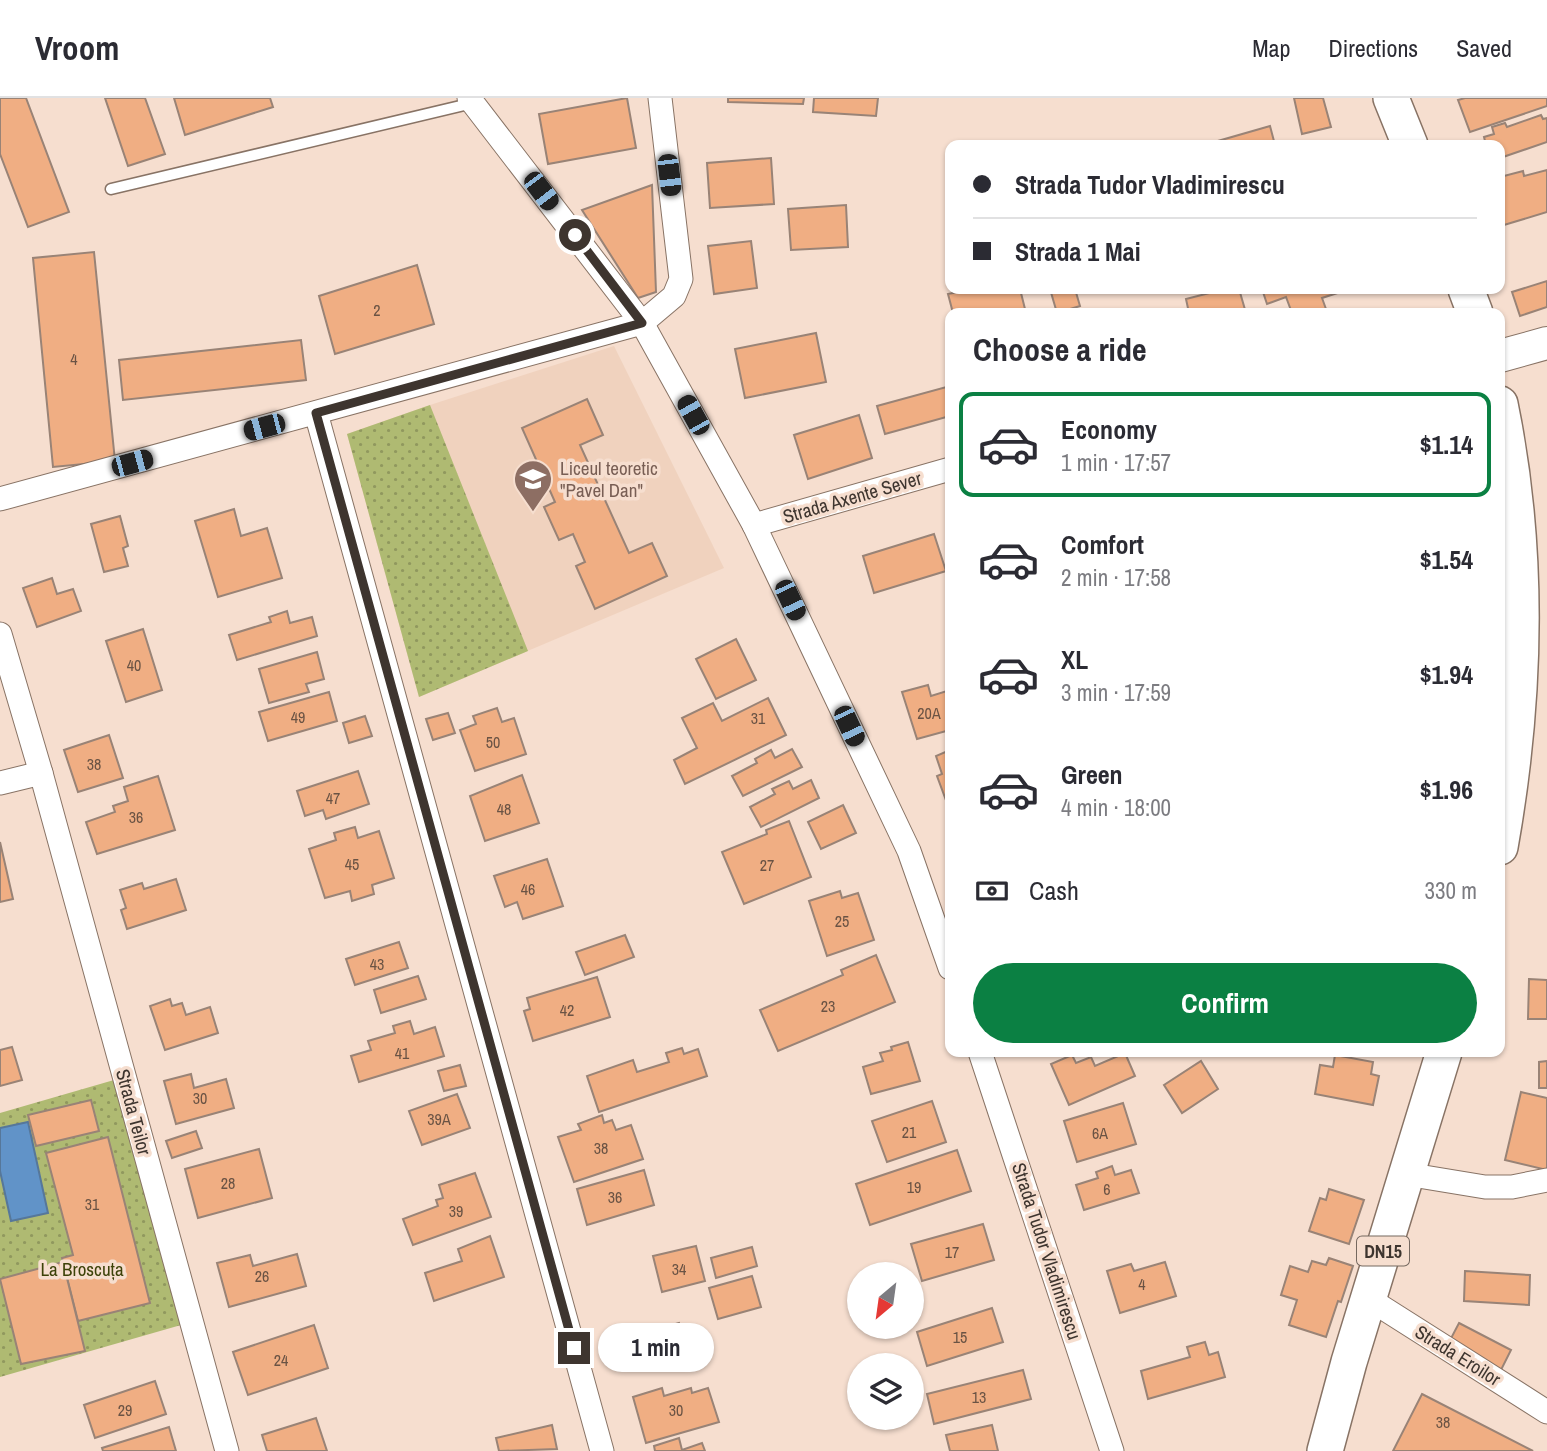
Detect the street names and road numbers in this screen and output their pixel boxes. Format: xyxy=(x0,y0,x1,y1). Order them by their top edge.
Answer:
street label: Strada Axente Sever xyxy=(780,465,925,529)
street label: Strada Teilor xyxy=(110,1066,158,1159)
street label: Strada Tudor Vladimirescu xyxy=(1006,1159,1088,1343)
road number: DN15 xyxy=(1357,1236,1409,1266)
street label: Strada Eroilor xyxy=(1410,1319,1506,1392)

